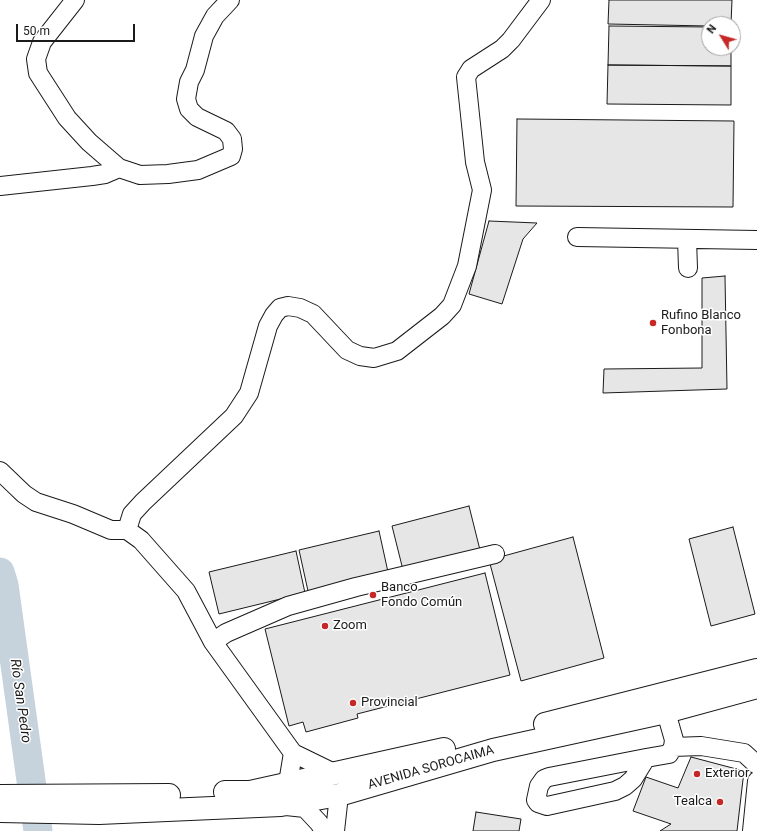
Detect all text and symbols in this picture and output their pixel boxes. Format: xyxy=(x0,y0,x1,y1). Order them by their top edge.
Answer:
scale bar xyxy=(18,16,137,42)
north arrow xyxy=(701,16,741,56)
text: N xyxy=(704,22,719,36)
text: 50 m xyxy=(23,24,50,38)
place label: Rufino Blanco Fonbona xyxy=(661,308,741,339)
marker: Rufino Blanco Fonbona xyxy=(648,318,658,328)
place label: Banco Fondo Común xyxy=(381,580,462,611)
marker: Banco Fondo Común xyxy=(368,590,378,600)
place label: Zoom xyxy=(333,618,367,634)
marker: Zoom xyxy=(320,621,330,631)
water label: Río San Pedro xyxy=(6,658,34,744)
place label: Provincial xyxy=(361,695,418,711)
marker: Provincial xyxy=(348,698,358,708)
street label: AVENIDA SOROCAIMA xyxy=(366,743,496,793)
place label: Exterior xyxy=(705,766,749,782)
marker: Exterior xyxy=(692,769,702,779)
place label: Tealca xyxy=(674,794,712,810)
marker: Tealca xyxy=(715,797,725,807)

